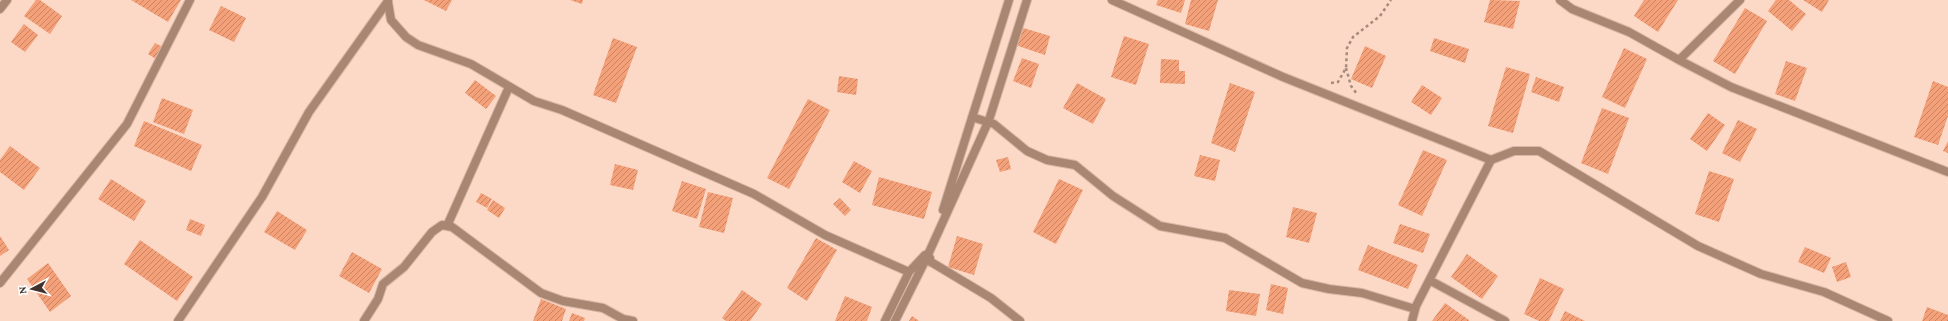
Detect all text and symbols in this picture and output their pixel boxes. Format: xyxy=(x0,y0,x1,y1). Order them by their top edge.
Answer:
north arrow xyxy=(12,269,52,309)
text: N xyxy=(16,285,28,295)

